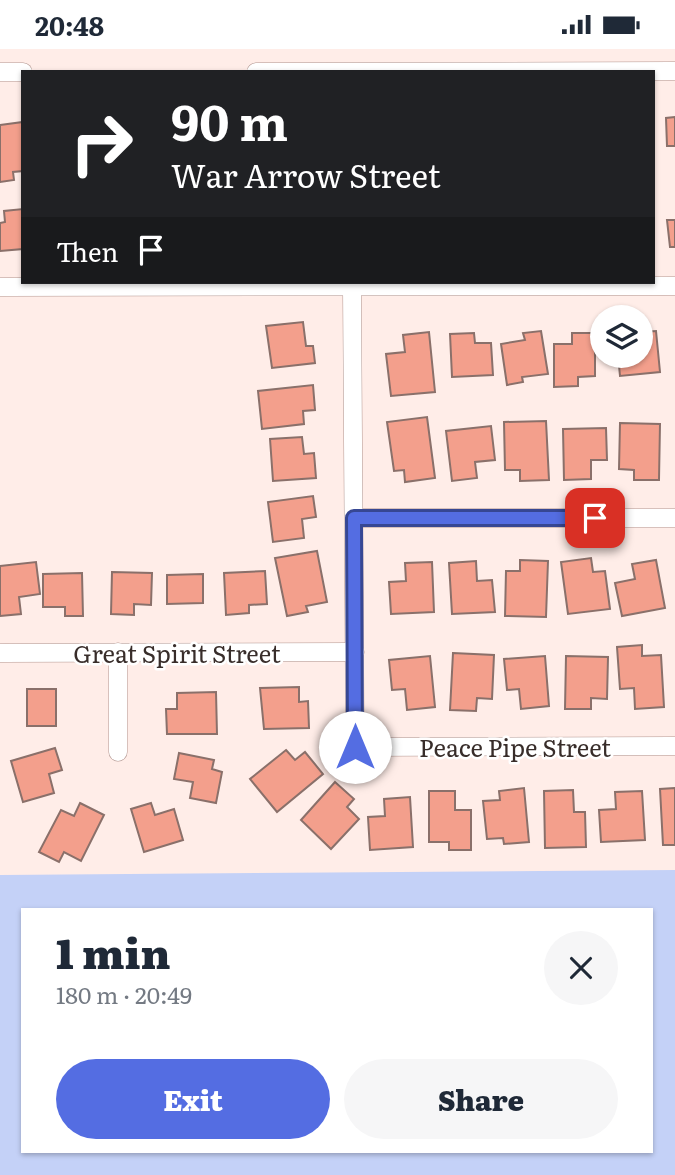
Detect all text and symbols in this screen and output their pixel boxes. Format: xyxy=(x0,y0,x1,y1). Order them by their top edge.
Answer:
text: 20:48 xyxy=(35,5,104,44)
text: 90 m xyxy=(171,83,288,156)
icon: right xyxy=(56,98,147,189)
text: War Arrow Street xyxy=(171,150,441,198)
text: Then xyxy=(56,231,118,270)
icon: arrive xyxy=(132,231,170,269)
map controls xyxy=(590,305,653,368)
button: layers xyxy=(590,305,653,368)
pin xyxy=(565,488,625,548)
icon: arrive xyxy=(576,499,614,537)
street label: Great Spirit Street xyxy=(73,635,281,670)
position arrow xyxy=(318,710,392,784)
street label: Peace Pipe Street xyxy=(419,729,611,764)
text: 1 min xyxy=(56,920,171,982)
button: close xyxy=(544,931,618,1005)
text: 180 m · 20:49 xyxy=(56,977,192,1011)
button: Exit xyxy=(56,1059,330,1139)
button: Share xyxy=(344,1059,618,1139)

